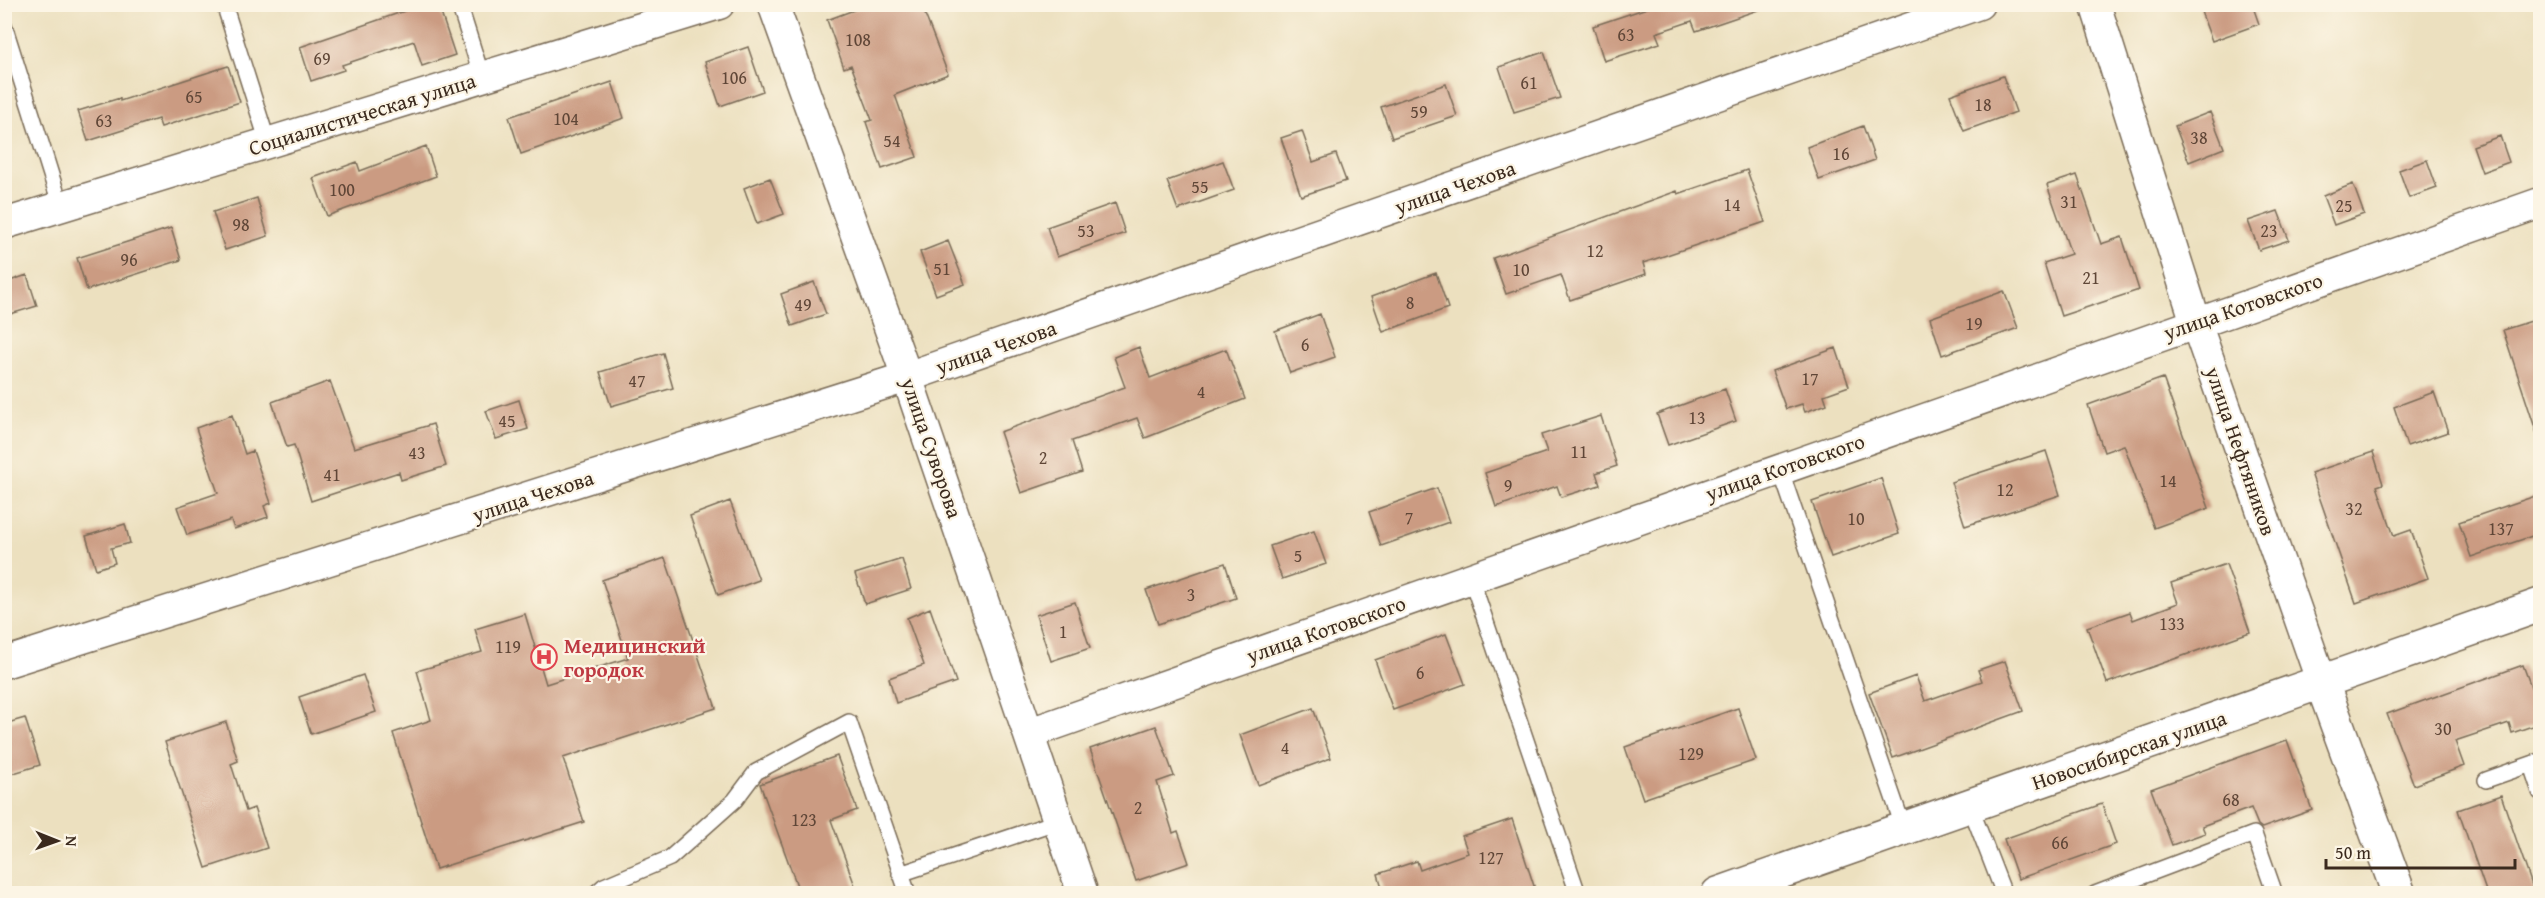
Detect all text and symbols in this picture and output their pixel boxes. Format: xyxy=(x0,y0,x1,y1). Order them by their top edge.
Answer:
house number: 63 xyxy=(1617,21,1635,48)
house number: 108 xyxy=(845,26,871,53)
house number: 69 xyxy=(313,45,331,72)
house number: 106 xyxy=(721,64,747,91)
street label: Социалистическая улица xyxy=(245,65,479,163)
house number: 61 xyxy=(1520,69,1538,96)
house number: 65 xyxy=(185,83,203,110)
house number: 18 xyxy=(1974,91,1992,118)
house number: 59 xyxy=(1410,98,1428,125)
house number: 104 xyxy=(553,105,579,132)
house number: 63 xyxy=(95,107,113,134)
house number: 38 xyxy=(2190,124,2208,151)
house number: 54 xyxy=(883,127,901,154)
house number: 16 xyxy=(1832,140,1850,167)
street label: улица Чехова xyxy=(1390,152,1519,222)
house number: 55 xyxy=(1191,173,1209,200)
house number: 100 xyxy=(329,176,355,203)
house number: 31 xyxy=(2060,188,2078,215)
house number: 14 xyxy=(1723,191,1741,218)
house number: 25 xyxy=(2335,192,2353,219)
house number: 98 xyxy=(232,211,250,238)
house number: 53 xyxy=(1077,217,1095,244)
house number: 23 xyxy=(2260,217,2278,244)
house number: 12 xyxy=(1586,237,1604,264)
house number: 96 xyxy=(120,246,138,273)
house number: 51 xyxy=(933,255,951,282)
house number: 10 xyxy=(1512,256,1530,283)
house number: 21 xyxy=(2082,264,2100,291)
street label: улица Котовского xyxy=(2158,264,2327,348)
house number: 8 xyxy=(1406,289,1414,316)
house number: 49 xyxy=(794,291,812,318)
house number: 19 xyxy=(1965,310,1983,337)
street label: улица Чехова xyxy=(931,312,1060,382)
house number: 6 xyxy=(1301,331,1309,358)
street label: улица Нефтяников xyxy=(2197,362,2284,540)
house number: 17 xyxy=(1801,365,1819,392)
house number: 47 xyxy=(628,367,646,394)
street label: улица Суворова xyxy=(893,373,971,522)
house number: 4 xyxy=(1197,378,1205,405)
house number: 13 xyxy=(1688,404,1706,431)
house number: 45 xyxy=(498,407,516,434)
street label: улица Котовского xyxy=(1700,425,1869,509)
house number: 11 xyxy=(1570,438,1588,465)
house number: 43 xyxy=(408,439,426,466)
house number: 2 xyxy=(1039,444,1047,471)
house number: 41 xyxy=(323,461,341,488)
street label: улица Чехова xyxy=(468,462,598,530)
house number: 14 xyxy=(2159,467,2177,494)
house number: 9 xyxy=(1504,472,1512,499)
house number: 12 xyxy=(1996,476,2014,503)
house number: 32 xyxy=(2345,495,2363,522)
house number: 7 xyxy=(1405,504,1413,531)
house number: 10 xyxy=(1847,505,1865,532)
house number: 137 xyxy=(2488,515,2514,542)
house number: 5 xyxy=(1294,542,1302,569)
house number: 3 xyxy=(1187,581,1195,608)
street label: улица Котовского xyxy=(1241,587,1410,671)
house number: 133 xyxy=(2159,610,2185,637)
house number: 1 xyxy=(1059,618,1067,645)
place label: Медицинский городок xyxy=(564,630,706,685)
house number: 119 xyxy=(495,633,521,660)
hospital icon: Медицинский городок xyxy=(529,642,559,672)
house number: 6 xyxy=(1416,659,1424,686)
street label: Новосибирская улица xyxy=(2027,702,2231,798)
house number: 30 xyxy=(2434,715,2452,742)
house number: 4 xyxy=(1281,734,1289,761)
house number: 129 xyxy=(1678,740,1704,767)
house number: 68 xyxy=(2222,786,2240,813)
house number: 2 xyxy=(1134,794,1142,821)
house number: 123 xyxy=(791,806,817,833)
north arrow xyxy=(27,811,87,871)
house number: 66 xyxy=(2051,829,2069,856)
scale bar xyxy=(2326,832,2515,870)
text: N xyxy=(60,836,84,847)
text: 50 m xyxy=(2335,839,2371,866)
house number: 127 xyxy=(1478,844,1504,871)

